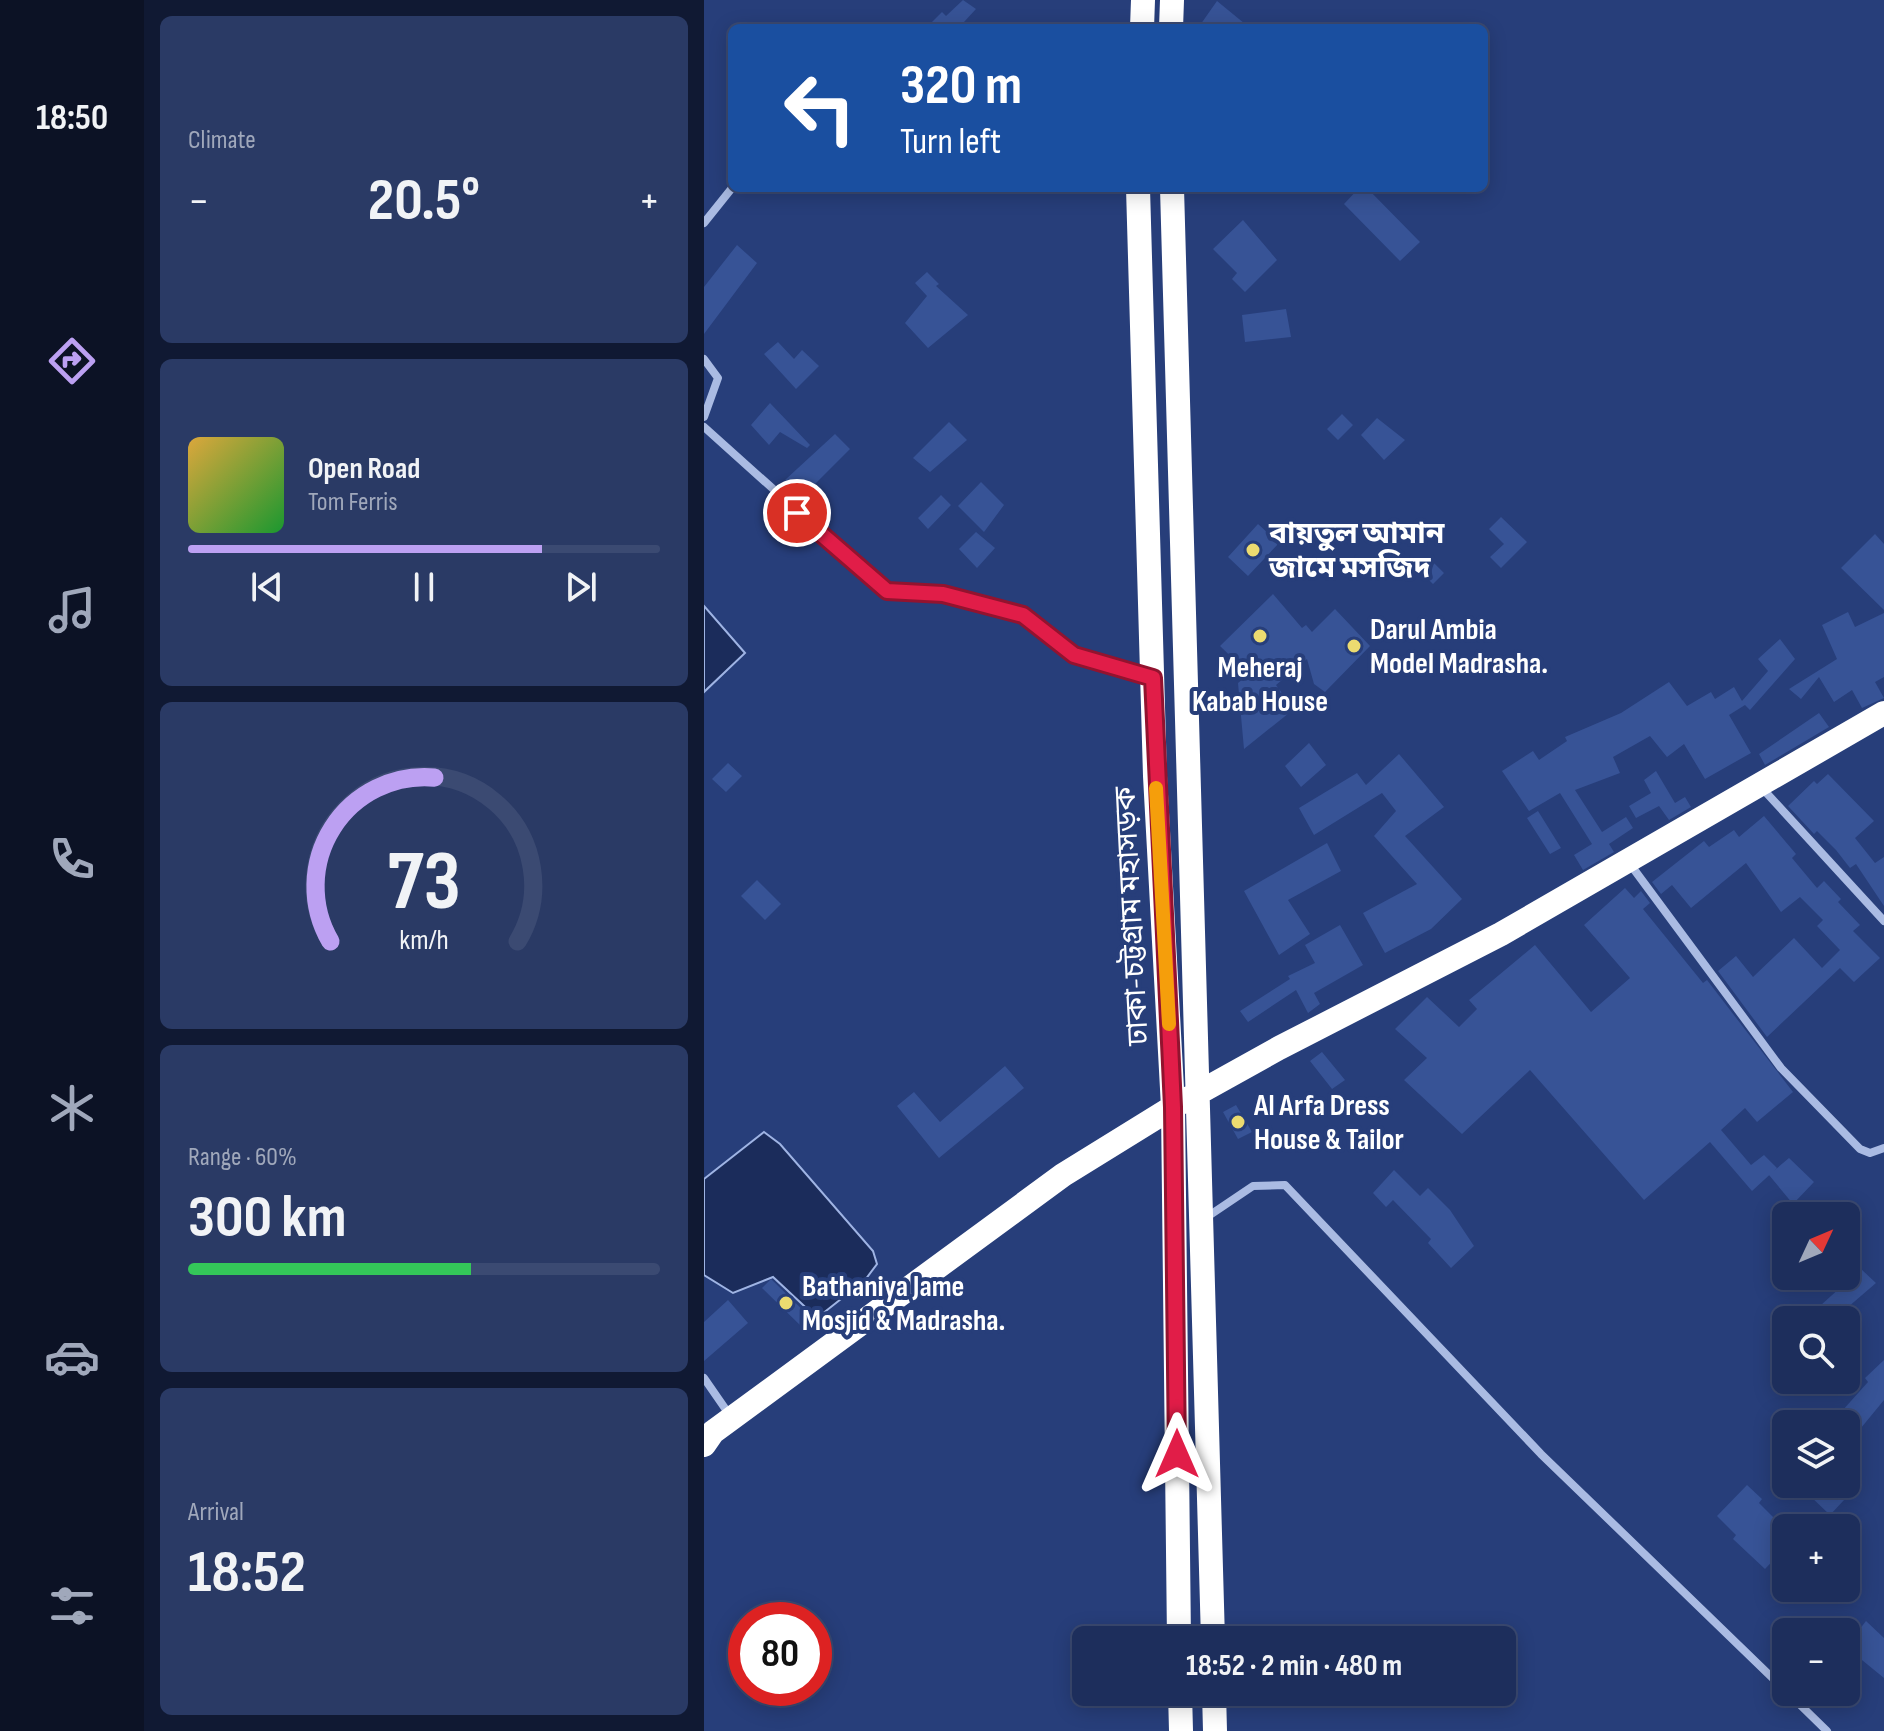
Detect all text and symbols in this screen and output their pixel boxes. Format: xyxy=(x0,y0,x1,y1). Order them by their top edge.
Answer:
text: 320 m xyxy=(900,53,1022,120)
icon: left xyxy=(768,56,872,160)
text: 18:50 xyxy=(36,97,108,140)
text: Turn left xyxy=(900,121,1001,164)
text: Climate xyxy=(188,125,256,156)
text: 20.5° xyxy=(368,165,480,237)
text: − xyxy=(188,175,210,228)
text: + xyxy=(638,175,660,228)
icon: directions xyxy=(44,333,100,389)
text: Open Road xyxy=(308,451,420,487)
pin xyxy=(763,479,831,547)
text: Tom Ferris xyxy=(308,487,398,518)
icon: arrive xyxy=(775,491,819,535)
place label: বায়তুল আমান জামে মসজিদ xyxy=(1268,516,1445,586)
marker: বায়তুল আমান জামে মসজিদ xyxy=(1244,541,1262,559)
icon: previous xyxy=(245,565,289,609)
icon: pause xyxy=(402,565,446,609)
icon: next xyxy=(559,565,603,609)
icon: music xyxy=(44,582,100,638)
place label: Darul Ambia Model Madrasha. xyxy=(1370,612,1548,682)
marker: Meheraj Kabab House xyxy=(1251,627,1269,645)
marker: Darul Ambia Model Madrasha. xyxy=(1345,637,1363,655)
place label: Meheraj Kabab House xyxy=(1192,650,1328,720)
street label: ঢাকা-চট্টগ্রাম মহাসড়ক xyxy=(1106,785,1157,1047)
icon: phone xyxy=(44,831,100,887)
text: 73 xyxy=(387,832,461,932)
text: km/h xyxy=(399,923,449,958)
icon: climate xyxy=(44,1080,100,1136)
place label: Al Arfa Dress House & Tailor xyxy=(1253,1088,1404,1158)
marker: Al Arfa Dress House & Tailor xyxy=(1229,1113,1247,1131)
text: Range · 60% xyxy=(188,1142,297,1173)
text: 300 km xyxy=(188,1182,346,1254)
north arrow xyxy=(1772,1202,1860,1290)
map controls xyxy=(1772,1202,1860,1706)
place label: Bathaniya Jame Mosjid & Madrasha. xyxy=(802,1269,1005,1339)
marker: Bathaniya Jame Mosjid & Madrasha. xyxy=(777,1294,795,1312)
button: search xyxy=(1772,1306,1860,1394)
icon: car xyxy=(44,1329,100,1385)
button: layers xyxy=(1772,1410,1860,1498)
position arrow xyxy=(1135,1412,1219,1496)
text: Arrival xyxy=(188,1497,244,1528)
button: + xyxy=(1772,1514,1860,1602)
text: 18:52 xyxy=(188,1537,306,1609)
icon: filters xyxy=(44,1578,100,1634)
speed limit sign: 80 xyxy=(728,1602,832,1706)
button: − xyxy=(1772,1618,1860,1706)
text: 18:52 · 2 min · 480 m xyxy=(1186,1648,1402,1684)

